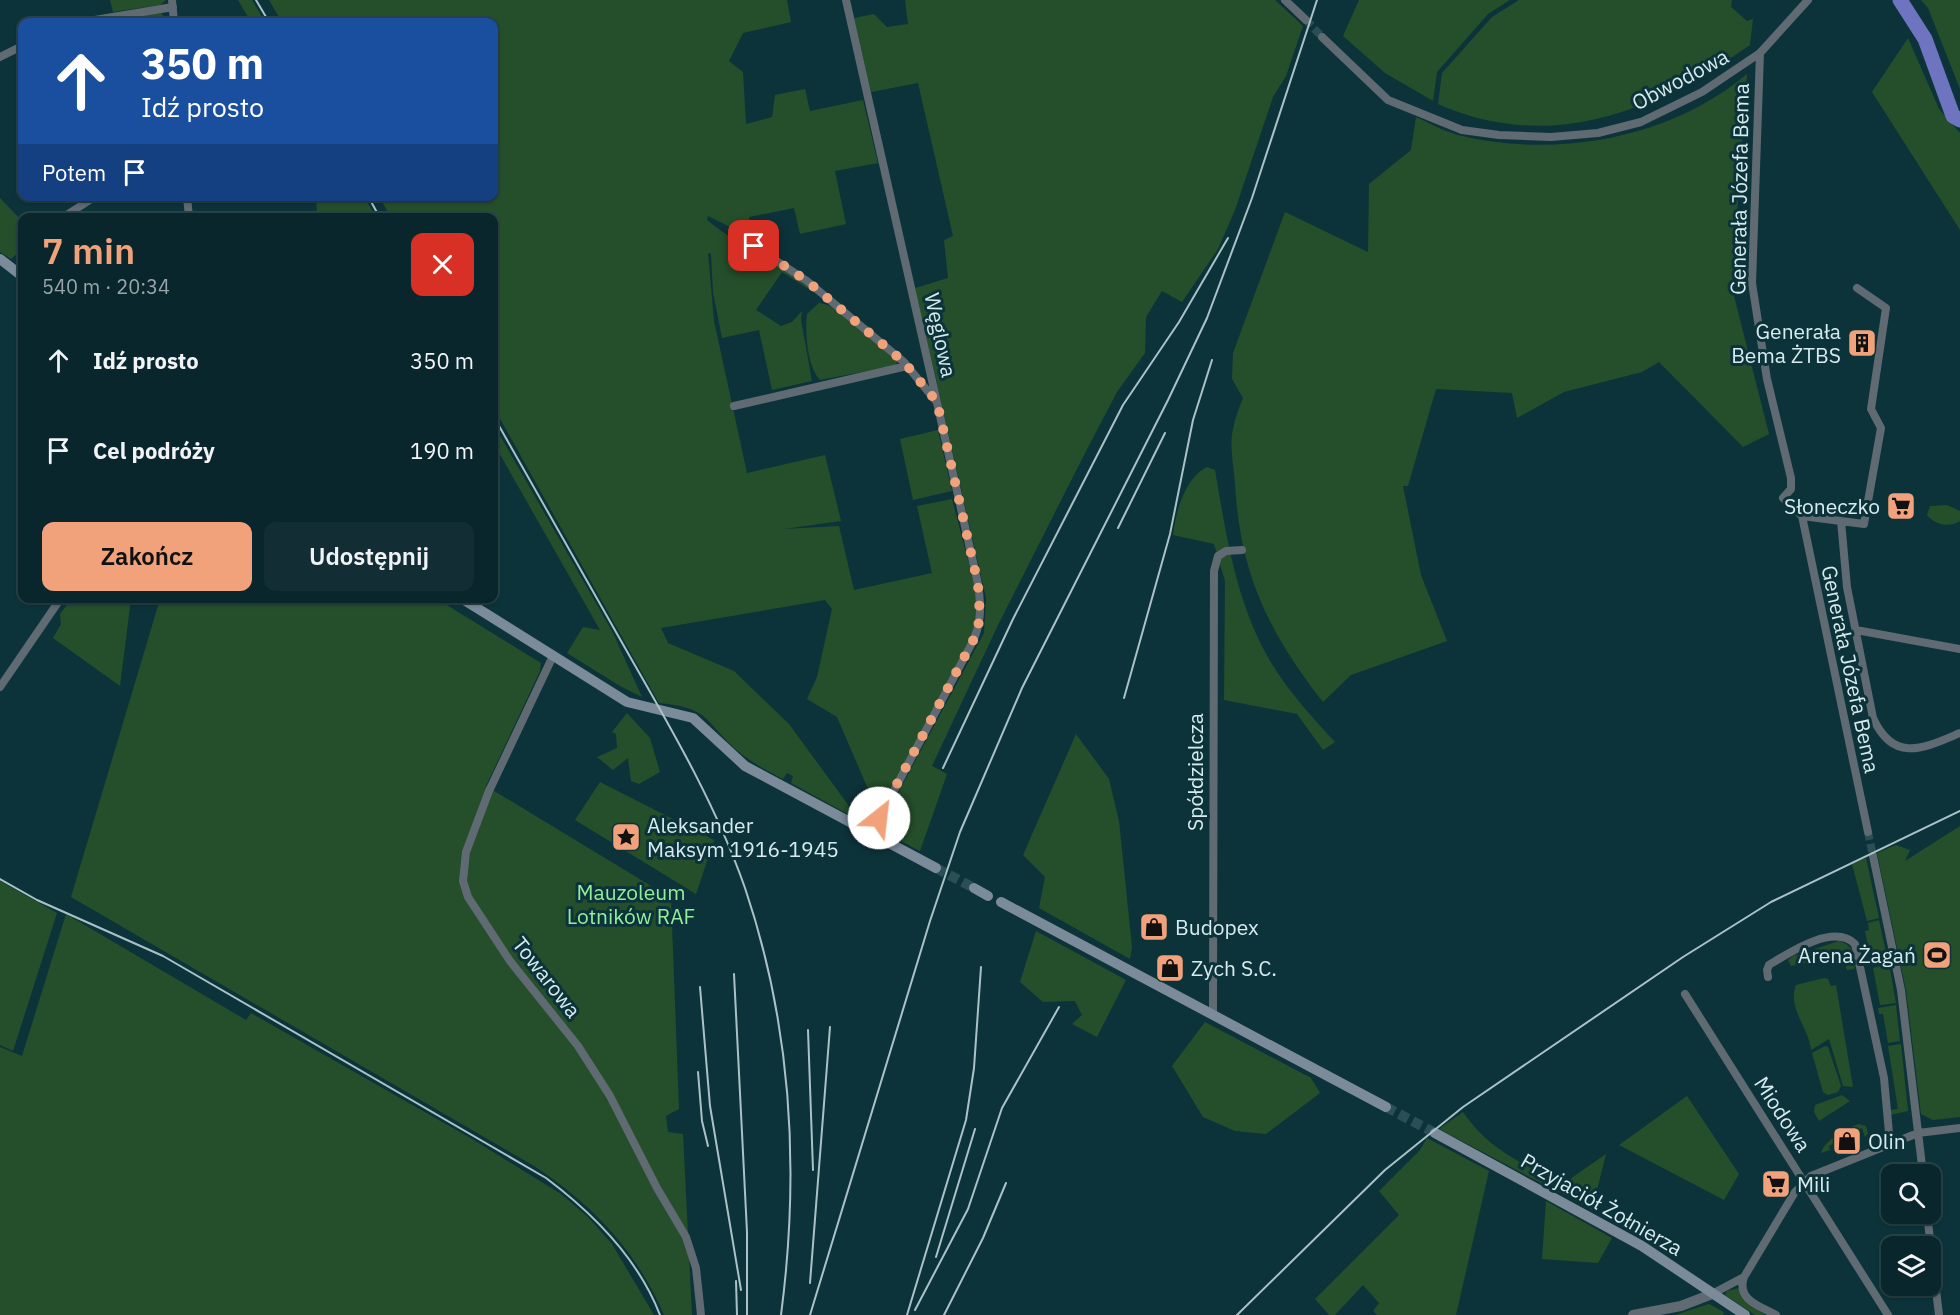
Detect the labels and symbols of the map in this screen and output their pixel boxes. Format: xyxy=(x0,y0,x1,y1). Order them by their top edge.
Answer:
street label: Obwodowa xyxy=(1627,42,1733,116)
street label: Generała Józefa Bema xyxy=(1723,83,1755,295)
pin xyxy=(728,220,779,271)
street label: Węglowa xyxy=(918,290,964,380)
place label: Generała Bema ŻTBS xyxy=(1731,317,1841,369)
building icon: Generała Bema ŻTBS xyxy=(1846,327,1878,359)
supermarket icon: Słoneczko xyxy=(1885,490,1917,522)
place label: Słoneczko xyxy=(1784,492,1880,520)
street label: Generała Józefa Bema xyxy=(1815,563,1887,775)
street label: Spółdzielcza xyxy=(1181,713,1209,831)
position arrow xyxy=(847,786,911,850)
place label: Aleksander Maksym 1916-1945 xyxy=(647,811,839,863)
place icon: Aleksander Maksym 1916-1945 xyxy=(610,821,642,853)
park label: Mauzoleum Lotników RAF xyxy=(567,878,695,930)
shop icon: Budopex xyxy=(1138,911,1170,943)
place label: Budopex xyxy=(1175,913,1259,941)
street label: Towarowa xyxy=(506,931,588,1023)
sports icon: Arena Żagań xyxy=(1921,939,1953,971)
place label: Arena Żagań xyxy=(1798,941,1916,969)
shop icon: Zych S.C. xyxy=(1154,952,1186,984)
place label: Zych S.C. xyxy=(1191,954,1277,982)
street label: Miodowa xyxy=(1748,1071,1818,1157)
shop icon: Olin xyxy=(1831,1125,1863,1157)
place label: Olin xyxy=(1868,1127,1906,1155)
street label: Przyjaciół Żołnierza xyxy=(1516,1146,1688,1262)
supermarket icon: Mili xyxy=(1760,1168,1792,1200)
place label: Mili xyxy=(1797,1170,1830,1198)

